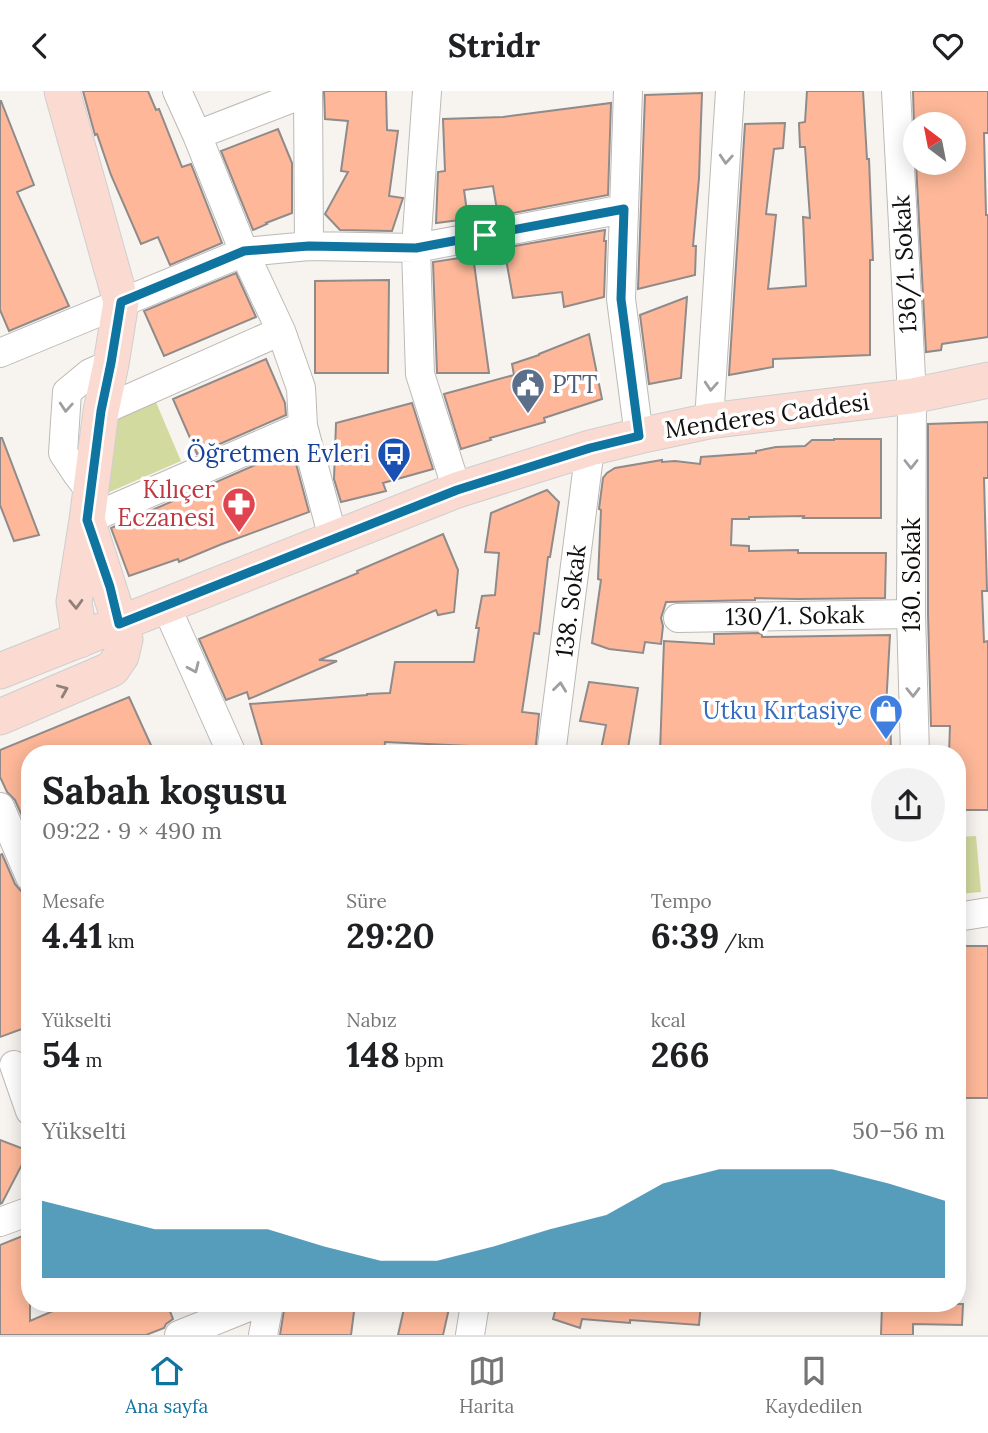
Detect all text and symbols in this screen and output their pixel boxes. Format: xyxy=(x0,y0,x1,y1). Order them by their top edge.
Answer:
text: Stridr xyxy=(448,25,540,66)
icon: back xyxy=(21,27,59,65)
icon: heart xyxy=(929,27,967,65)
north arrow xyxy=(903,112,966,175)
map controls xyxy=(903,112,966,175)
one-way arrow xyxy=(719,154,734,165)
street label: 136/1. Sokak xyxy=(885,194,924,334)
pin xyxy=(455,205,515,265)
icon: arrive xyxy=(466,216,504,254)
public building icon: PTT xyxy=(509,366,547,415)
place label: PTT xyxy=(552,369,597,400)
one-way arrow xyxy=(704,381,719,392)
street label: Menderes Caddesi xyxy=(663,386,871,445)
one-way arrow xyxy=(59,402,74,413)
bus stop icon: Öğretmen Evleri xyxy=(375,435,413,484)
place label: Öğretmen Evleri xyxy=(187,438,370,469)
one-way arrow xyxy=(903,459,919,470)
place label: Kılıçer Eczanesi xyxy=(117,474,216,533)
pharmacy icon: Kılıçer Eczanesi xyxy=(220,485,258,534)
street label: 130. Sokak xyxy=(896,518,927,632)
street label: 138. Sokak xyxy=(548,543,593,659)
one-way arrow xyxy=(69,599,84,610)
street label: 130/1. Sokak xyxy=(725,599,865,632)
one-way arrow xyxy=(186,661,200,673)
one-way arrow xyxy=(552,681,567,692)
one-way arrow xyxy=(55,684,68,698)
one-way arrow xyxy=(905,687,921,697)
shop icon: Utku Kırtasiye xyxy=(867,692,905,741)
place label: Utku Kırtasiye xyxy=(703,695,862,726)
text: Sabah koşusu xyxy=(42,766,287,814)
button: share xyxy=(871,768,945,842)
text: 09:22 · 9 × 490 m xyxy=(42,816,222,845)
text: Mesafe xyxy=(42,889,105,913)
text: Süre xyxy=(346,889,387,913)
text: Tempo xyxy=(651,889,712,913)
text: 4.41 xyxy=(42,913,103,958)
text: 29:20 xyxy=(346,913,435,958)
text: 6:39 xyxy=(651,913,719,958)
text: km xyxy=(103,929,135,953)
text: /km xyxy=(719,929,765,953)
text: Yükselti xyxy=(42,1008,112,1032)
text: Nabız xyxy=(346,1008,397,1032)
text: kcal xyxy=(651,1008,686,1032)
text: 54 xyxy=(42,1032,80,1077)
text: 148 xyxy=(346,1032,400,1077)
text: 266 xyxy=(651,1032,710,1077)
text: m xyxy=(80,1048,102,1072)
text: bpm xyxy=(400,1048,444,1072)
text: Yükselti xyxy=(42,1116,126,1145)
text: 50–56 m xyxy=(852,1116,945,1145)
tab: Ana sayfa xyxy=(125,1352,208,1418)
tab: Harita xyxy=(459,1352,514,1418)
tab: Kaydedilen xyxy=(765,1352,863,1418)

